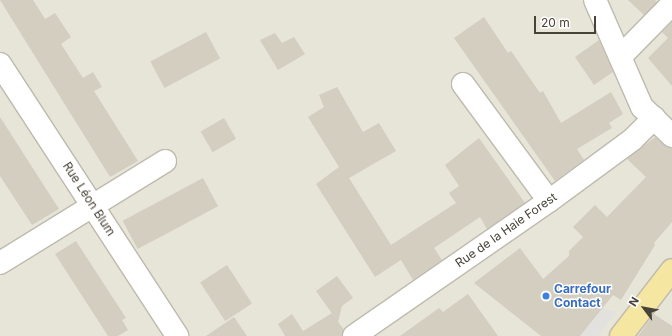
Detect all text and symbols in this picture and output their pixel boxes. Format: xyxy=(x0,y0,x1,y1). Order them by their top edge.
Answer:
scale bar xyxy=(536,8,598,34)
text: 20 m xyxy=(541,15,570,30)
street label: Rue Léon Blum xyxy=(60,159,118,239)
street label: Rue de la Haie Forest xyxy=(453,190,559,270)
place label: Carrefour Contact xyxy=(554,282,611,310)
north arrow xyxy=(624,288,664,328)
marker: Carrefour Contact xyxy=(541,291,551,301)
text: N xyxy=(626,294,642,309)

